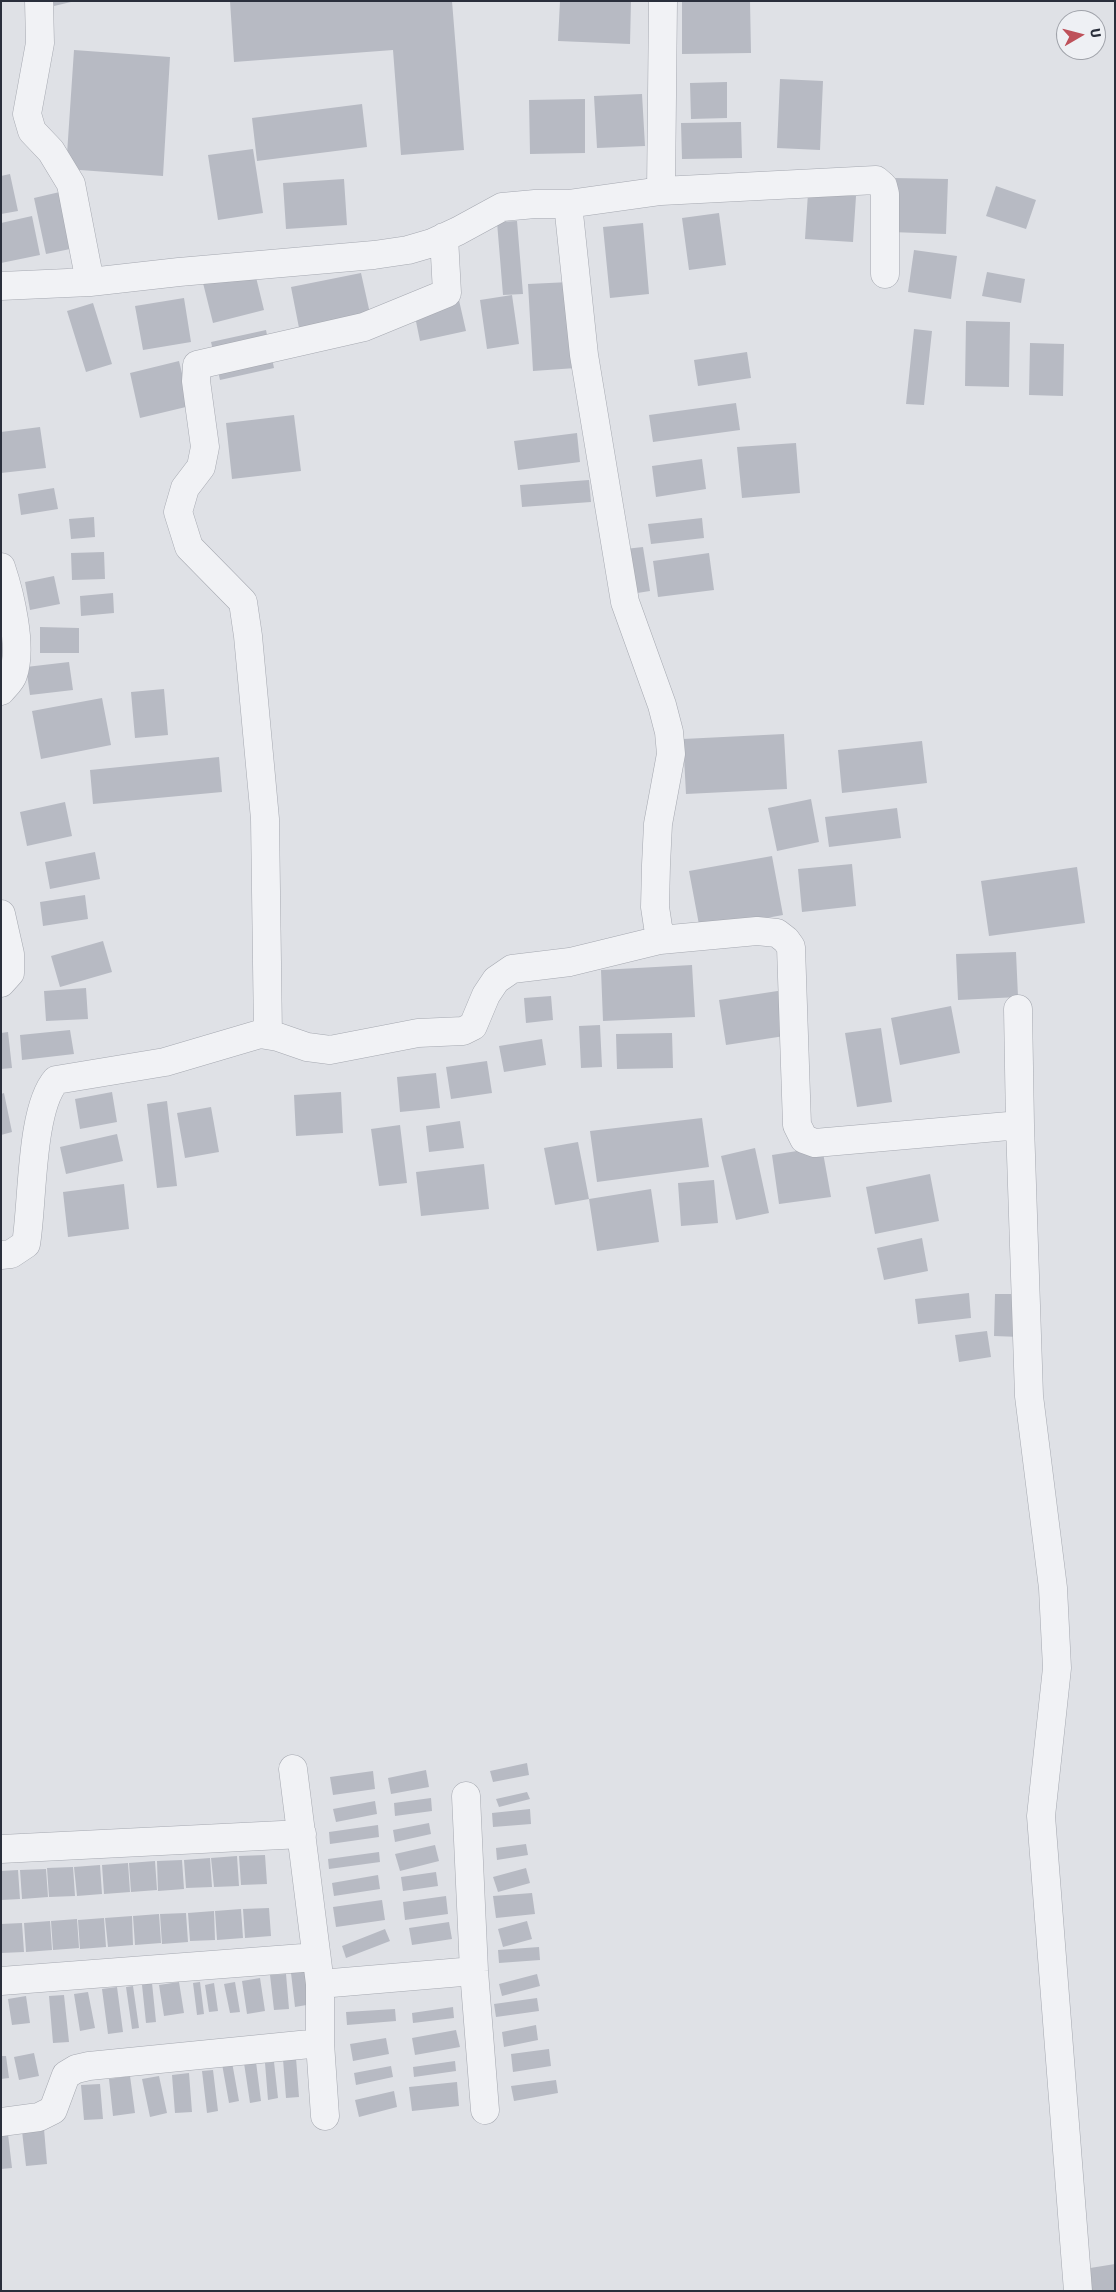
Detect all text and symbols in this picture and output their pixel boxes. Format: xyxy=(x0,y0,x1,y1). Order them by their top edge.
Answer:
north arrow xyxy=(1056,10,1106,60)
text: U xyxy=(1086,27,1104,39)

